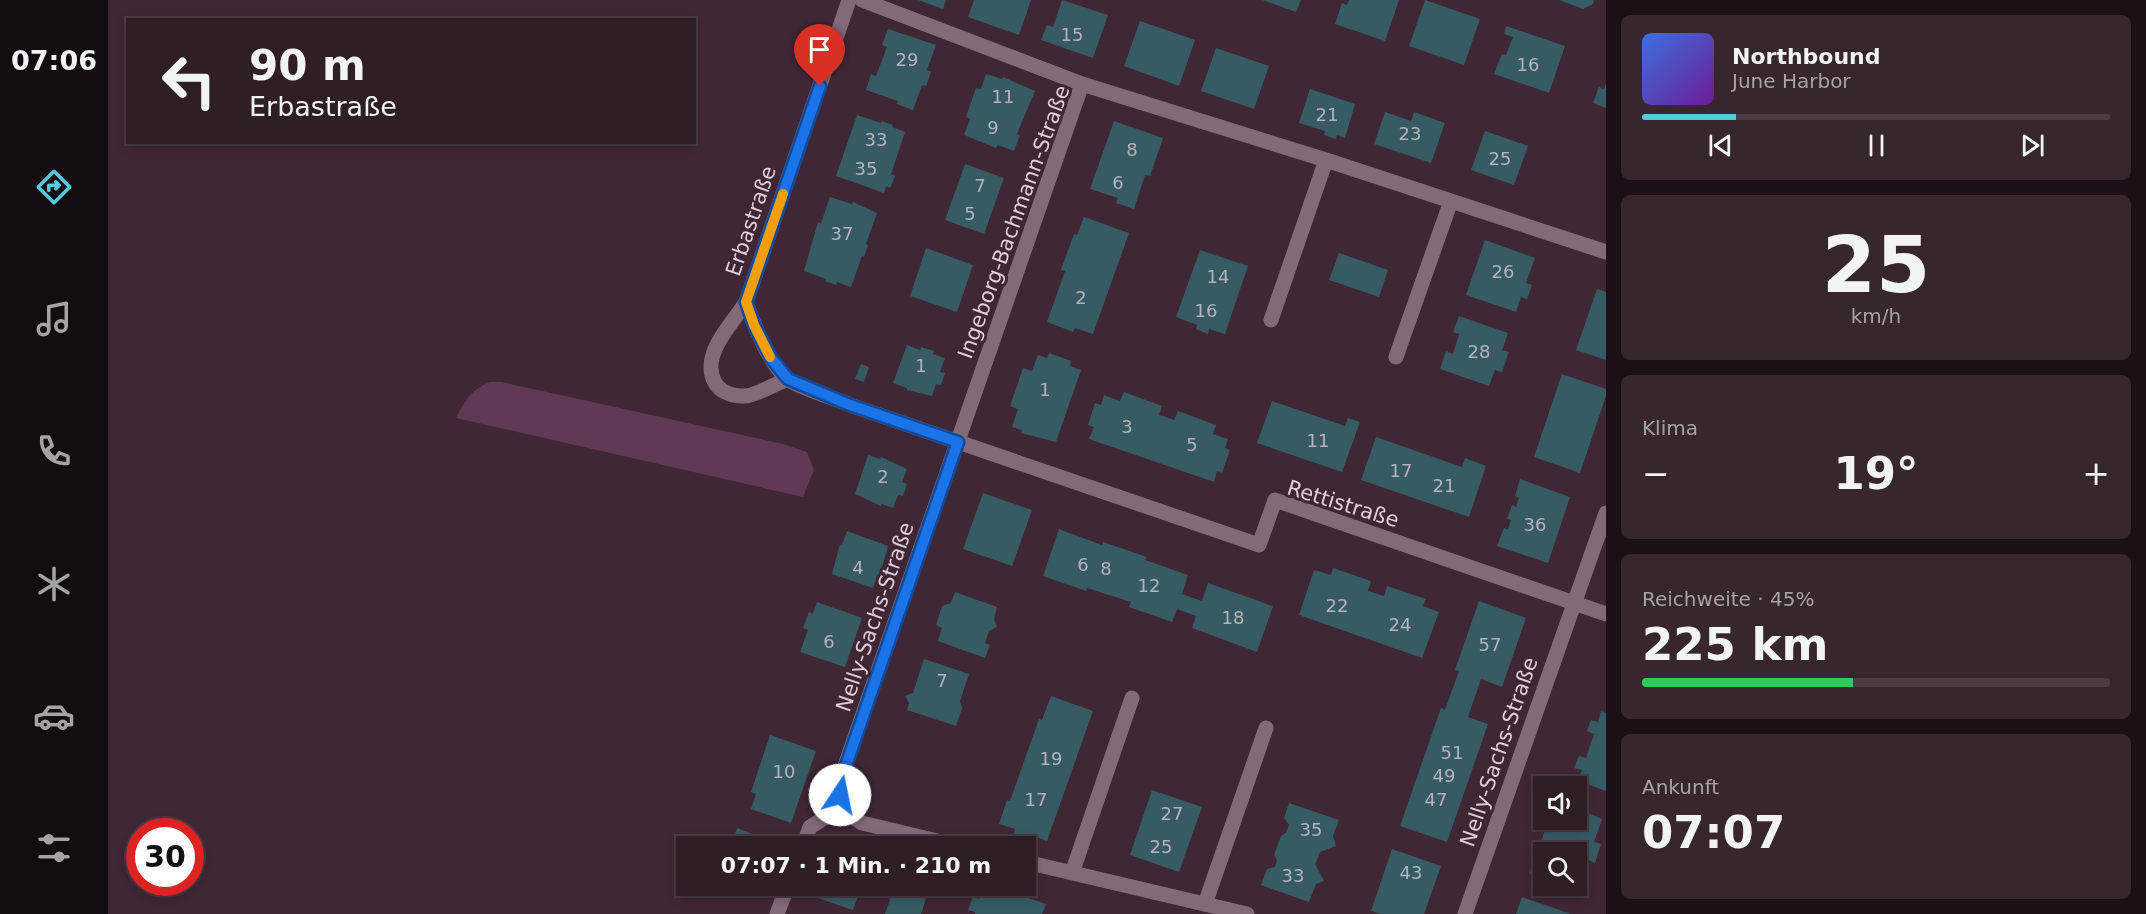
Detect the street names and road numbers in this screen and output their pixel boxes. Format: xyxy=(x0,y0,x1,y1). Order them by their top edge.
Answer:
street label: Ingeborg-Bachmann-Straße xyxy=(953,82,1075,362)
street label: Erbastraße xyxy=(721,163,781,279)
street label: Rettistraße xyxy=(1284,476,1402,532)
street label: Nelly-Sachs-Straße xyxy=(831,519,919,715)
street label: Nelly-Sachs-Straße xyxy=(1455,654,1543,850)

